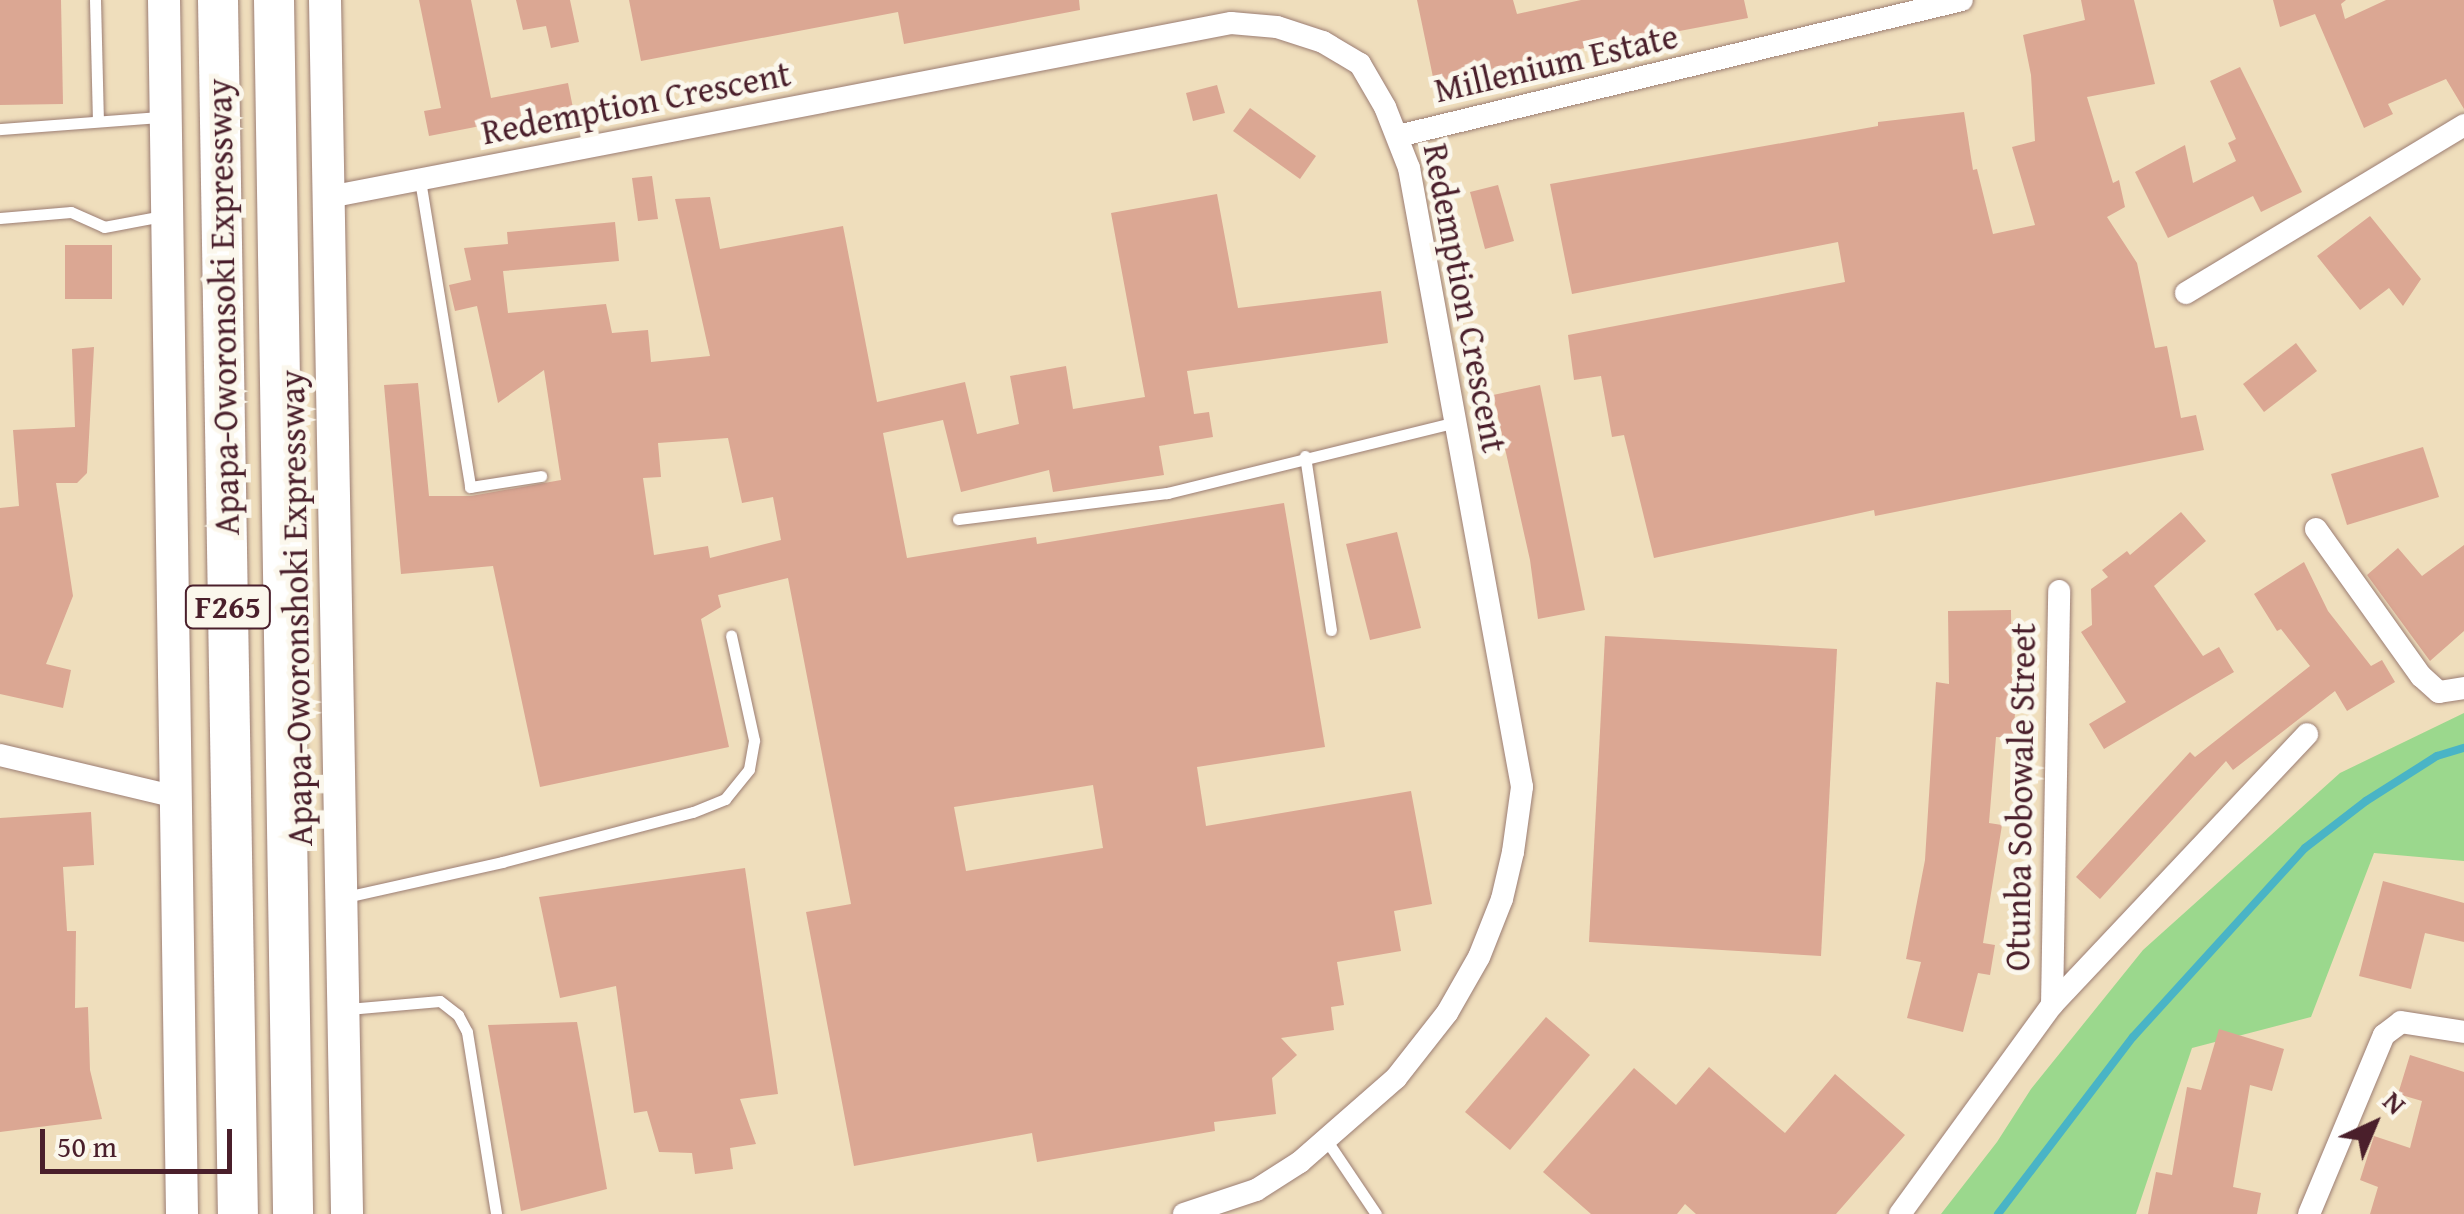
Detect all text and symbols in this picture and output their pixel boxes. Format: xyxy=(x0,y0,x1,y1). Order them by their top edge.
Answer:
street label: Millenium Estate xyxy=(1430,15,1682,111)
street label: Redemption Crescent xyxy=(478,52,794,154)
street label: Apapa-Oworonsoki Expressway xyxy=(198,78,248,536)
street label: Redemption Crescent xyxy=(1414,140,1516,456)
street label: Apapa-Oworonshoki Expressway xyxy=(271,369,321,847)
road number: F265 xyxy=(183,580,273,634)
street label: Otunba Sobowale Street xyxy=(1996,622,2044,972)
north arrow xyxy=(2324,1074,2424,1174)
text: N xyxy=(2374,1081,2416,1123)
scale bar xyxy=(45,1109,238,1171)
text: 50 m xyxy=(57,1124,117,1168)

